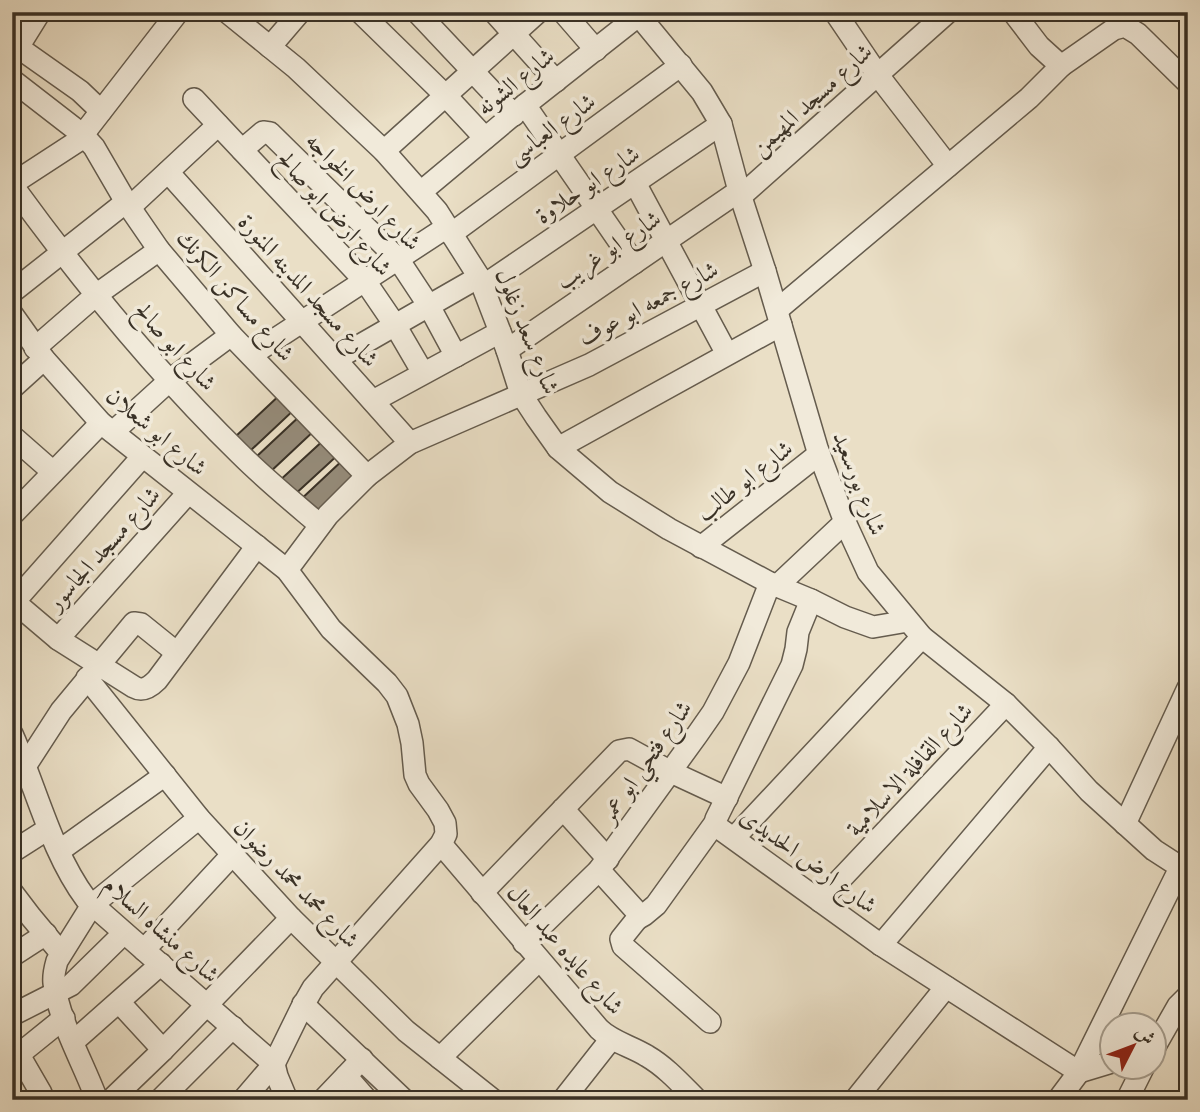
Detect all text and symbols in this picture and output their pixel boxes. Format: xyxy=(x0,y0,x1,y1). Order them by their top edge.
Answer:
street label: شارع مسجد المهيمن xyxy=(742,34,882,166)
street label: شارع الشونه xyxy=(468,38,564,126)
street label: شارع العباسى xyxy=(499,84,604,175)
street label: شارع ارض الخواجه xyxy=(296,124,430,260)
street label: شارع ابو حلاوة xyxy=(528,136,648,235)
street label: شارع ارض ابو صالح xyxy=(267,142,401,286)
street label: شارع ابو غريب xyxy=(548,201,670,300)
street label: شارع مسجد المدينه المنورة xyxy=(228,205,388,377)
street label: شارع مساكن الكرنك xyxy=(166,221,303,371)
street label: شارع جمعه ابو عوف xyxy=(572,251,726,357)
street label: شارع سعد زغلول xyxy=(484,263,569,400)
street label: شارع ابو صالح xyxy=(124,294,226,400)
street label: شارع ابو شعلان xyxy=(97,378,215,486)
street label: شارع بورسعيد xyxy=(821,426,896,541)
street label: شارع ابو طالب xyxy=(688,431,802,531)
street label: شارع مسجد الجاسور xyxy=(36,478,171,621)
street label: شارع فتحي ابو عمر xyxy=(588,693,705,835)
street label: شارع القافلة الاسلامية xyxy=(837,694,983,846)
street label: شارع ارض الحديدى xyxy=(732,798,885,924)
street label: شارع محمد محمد رضوان xyxy=(224,810,368,958)
street label: شارع منشاه السلام xyxy=(93,867,228,994)
street label: شارع عايده عبد العال xyxy=(497,876,633,1024)
north arrow xyxy=(1098,1010,1168,1080)
text: ش xyxy=(1129,1018,1162,1051)

